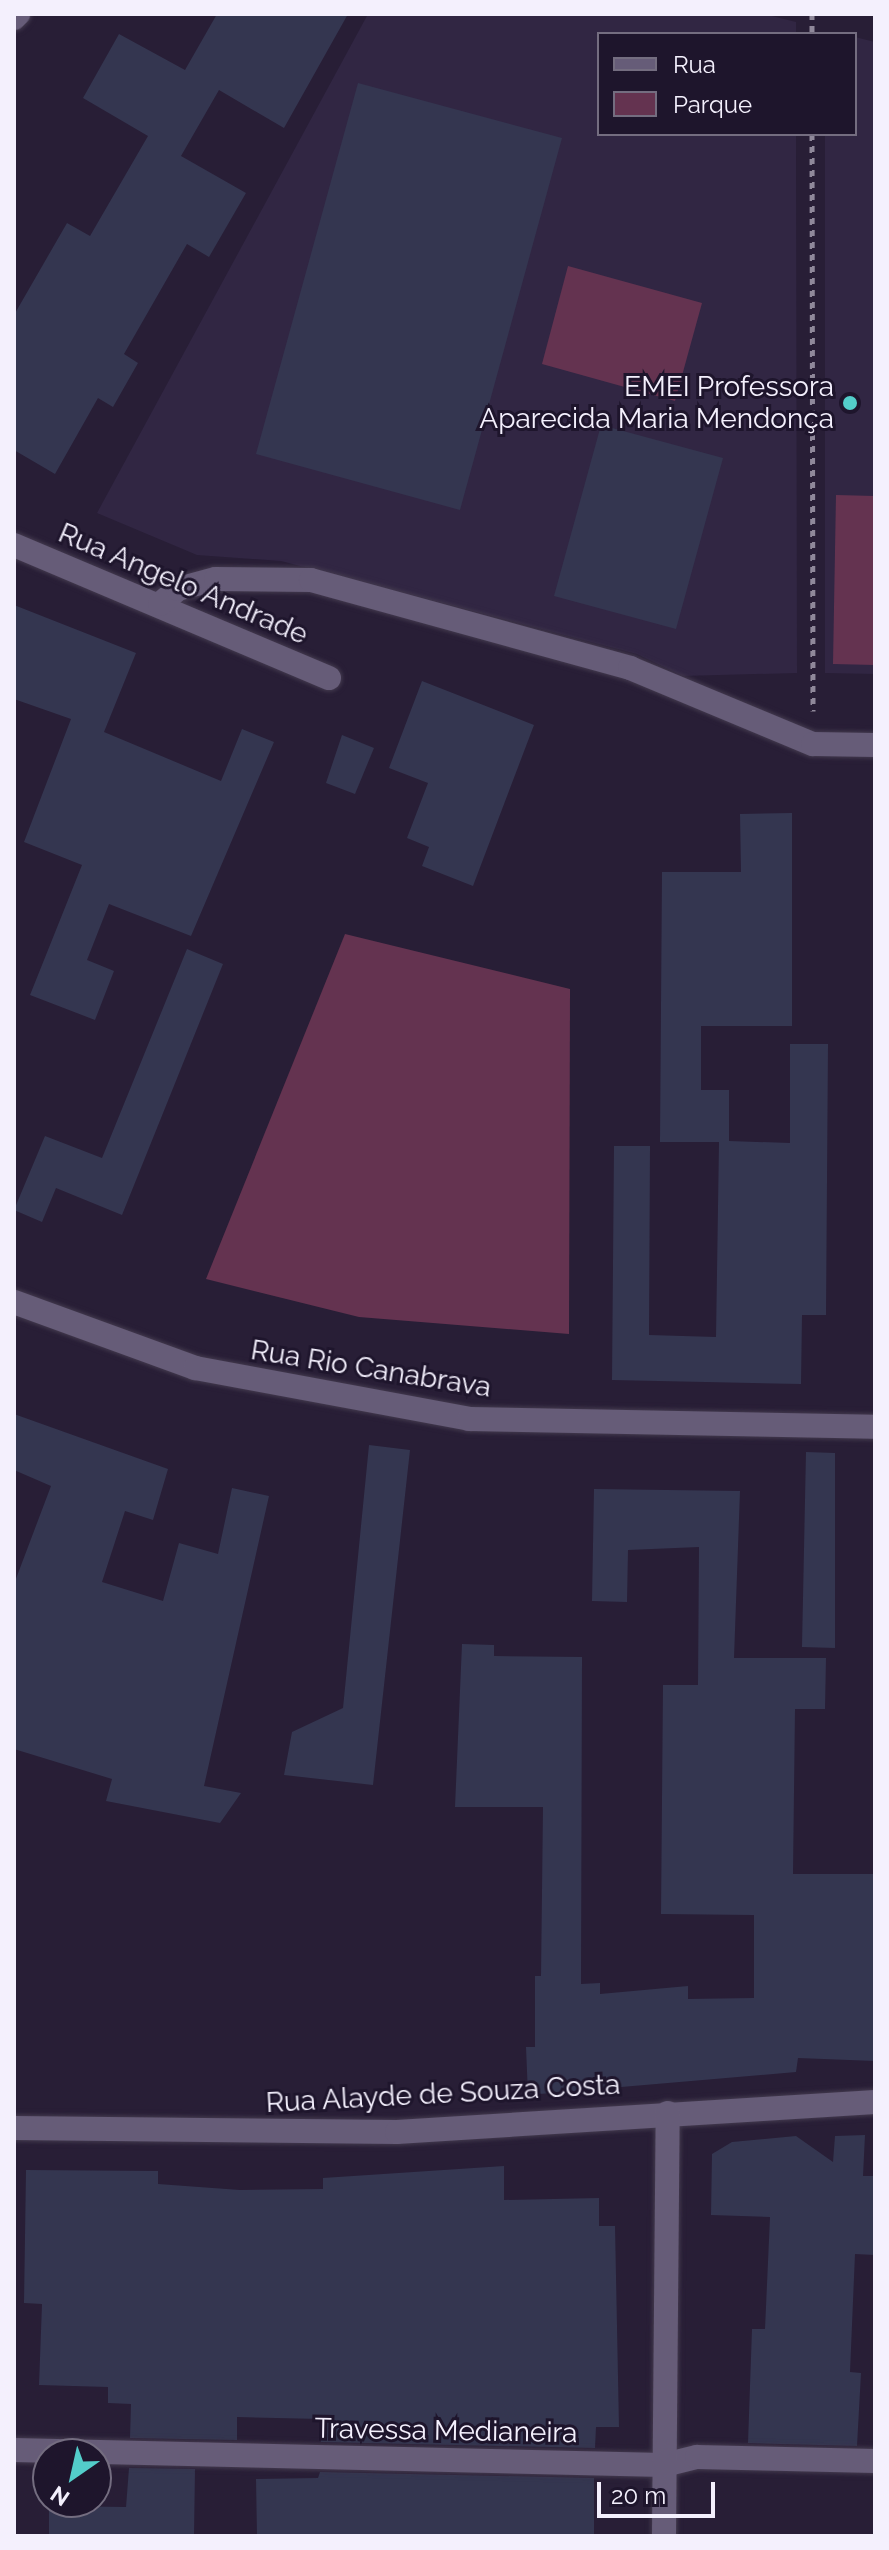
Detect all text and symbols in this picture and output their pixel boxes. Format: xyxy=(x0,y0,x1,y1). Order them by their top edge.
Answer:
legend xyxy=(597,32,857,136)
text: Rua xyxy=(673,50,716,79)
text: Parque xyxy=(673,90,752,119)
place label: EMEI Professora Aparecida Maria Mendonça xyxy=(479,370,834,436)
marker: EMEI Professora Aparecida Maria Mendonça xyxy=(841,394,859,412)
street label: Rua Angelo Andrade xyxy=(53,516,313,652)
street label: Rua Rio Canabrava xyxy=(248,1333,494,1405)
street label: Rua Alayde de Souza Costa xyxy=(265,2068,621,2120)
street label: Travessa Medianeira xyxy=(314,2412,578,2450)
north arrow xyxy=(32,2438,112,2518)
scale bar xyxy=(601,2466,719,2516)
text: N xyxy=(45,2481,74,2512)
text: 20 m xyxy=(611,2481,666,2510)

